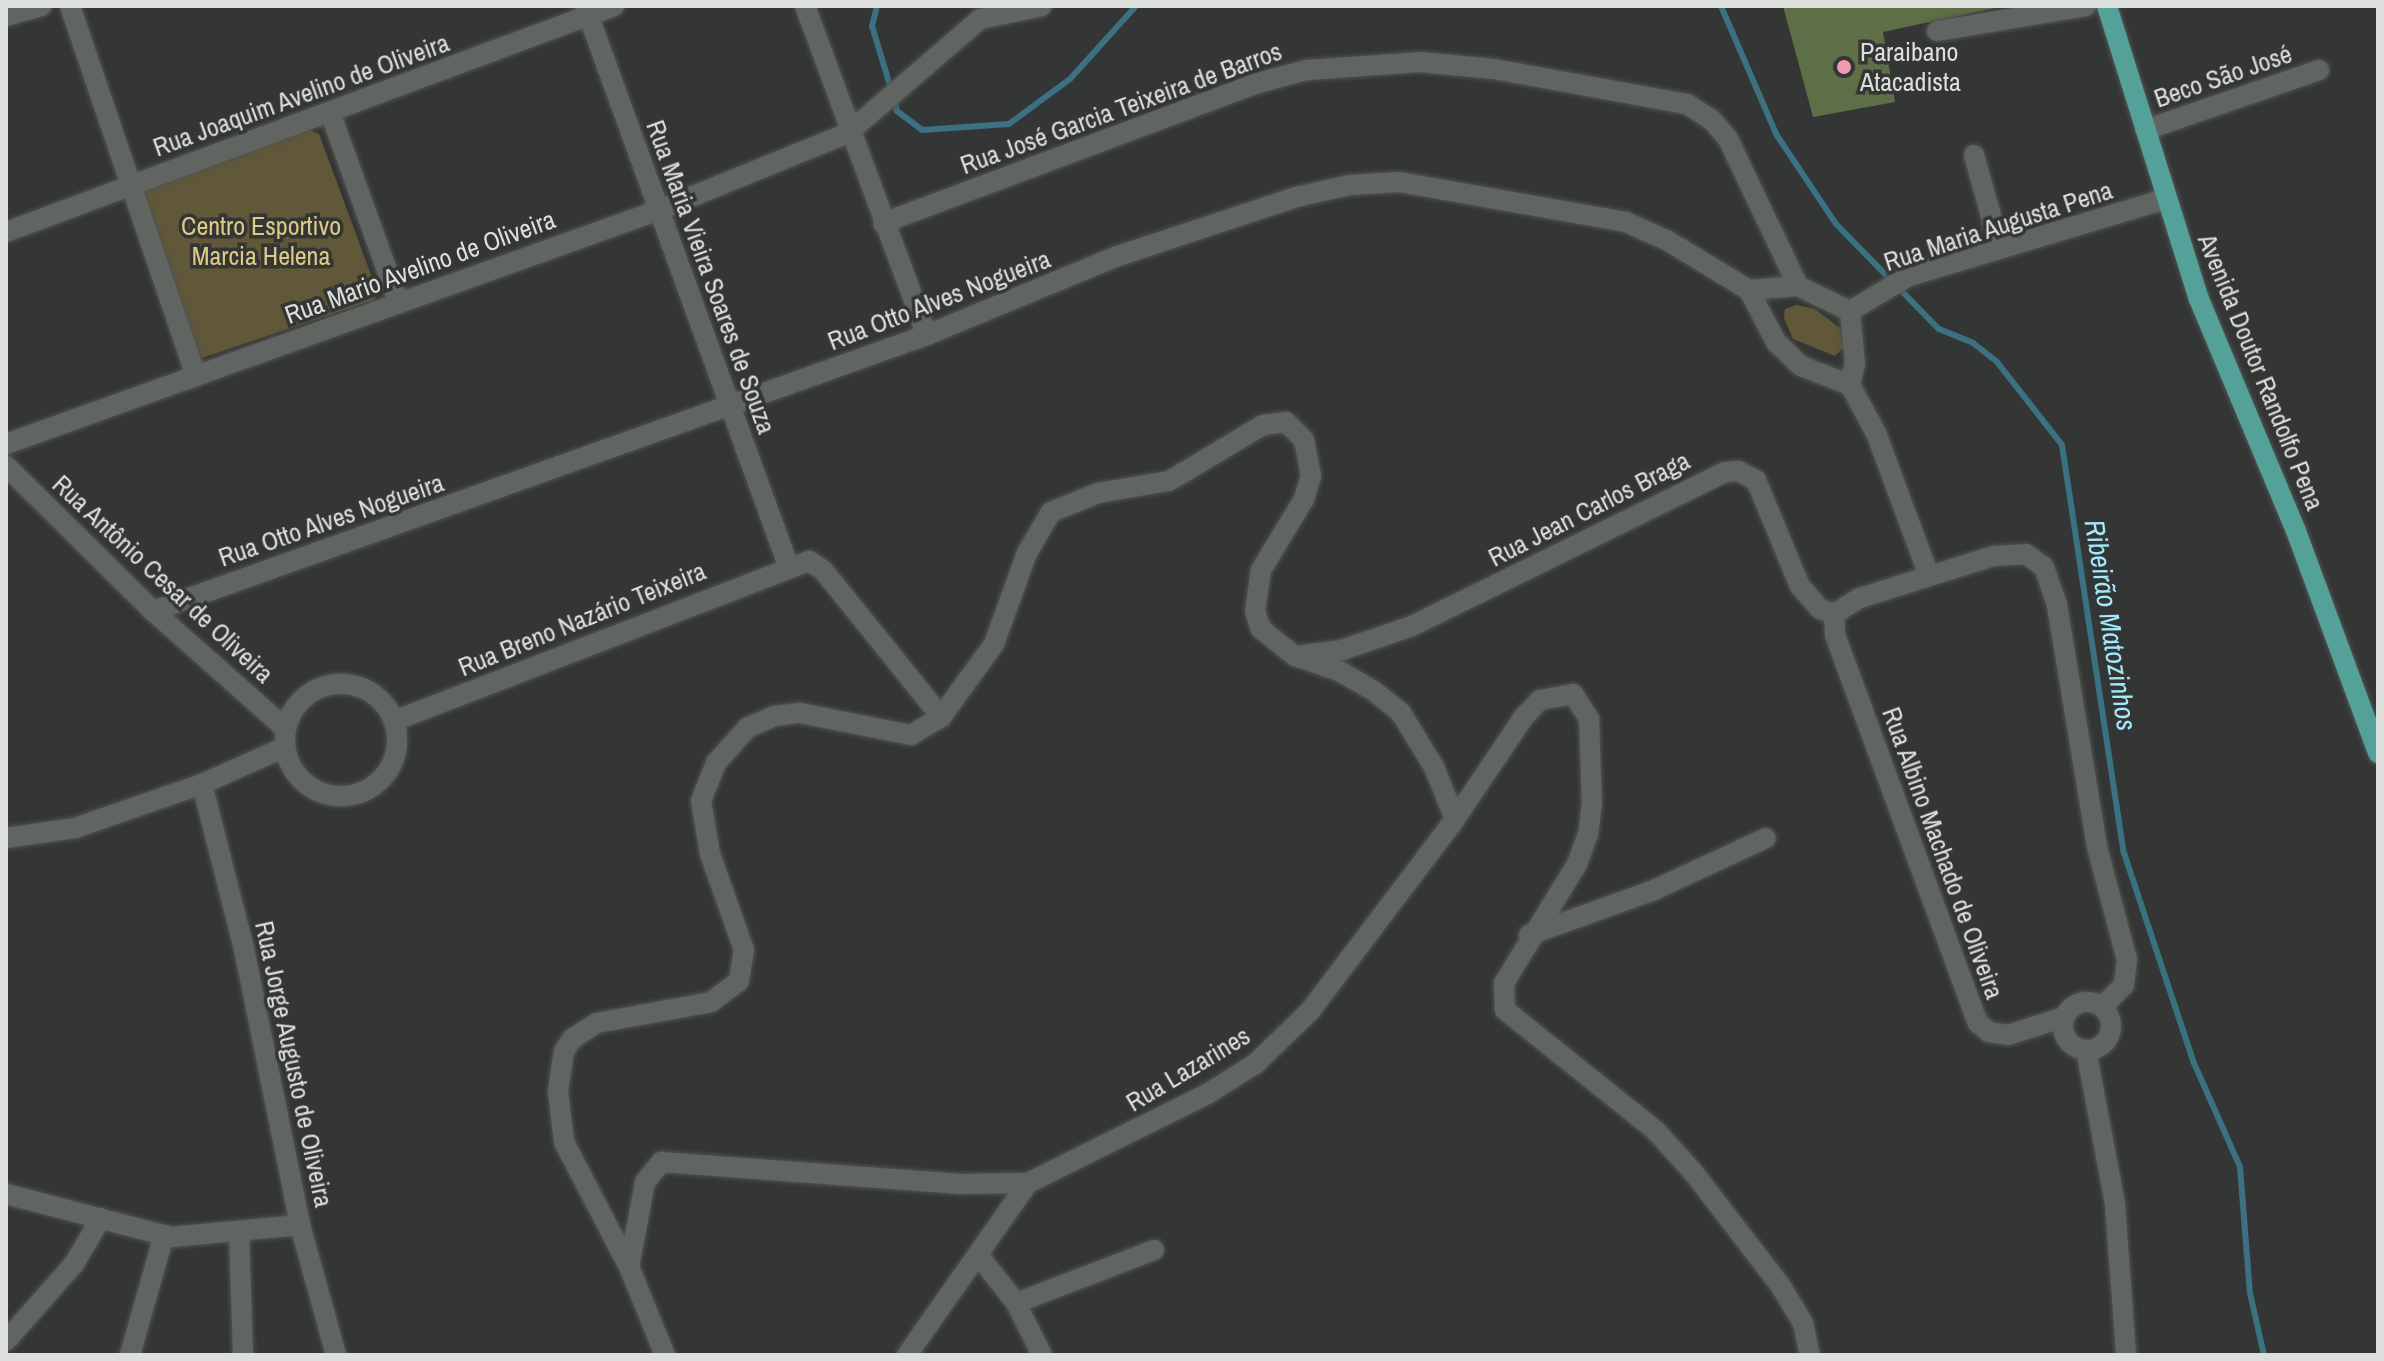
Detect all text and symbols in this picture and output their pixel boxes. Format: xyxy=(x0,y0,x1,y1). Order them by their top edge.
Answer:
street label: Rua Joaquim Avelino de Oliveira xyxy=(148,27,454,163)
street label: Rua José Garcia Teixeira de Barros xyxy=(956,35,1286,181)
place label: Paraibano Atacadista xyxy=(1860,36,1961,98)
street label: Beco São José xyxy=(2150,38,2296,114)
marker: Paraibano Atacadista xyxy=(1835,58,1853,76)
street label: Rua Maria Vieira Soares de Souza xyxy=(640,116,782,438)
street label: Rua Maria Augusta Pena xyxy=(1879,174,2117,278)
street label: Rua Mario Avelino de Oliveira xyxy=(280,203,560,331)
park label: Centro Esportivo Marcia Helena xyxy=(181,210,341,272)
street label: Avenida Doutor Randolfo Pena xyxy=(2191,230,2331,514)
street label: Rua Otto Alves Nogueira xyxy=(823,243,1055,357)
street label: Rua Jean Carlos Braga xyxy=(1483,445,1695,573)
street label: Rua Otto Alves Nogueira xyxy=(214,467,448,573)
street label: Rua Antônio Cesar de Oliveira xyxy=(46,468,280,690)
water label: Ribeirão Matozinhos xyxy=(2078,517,2144,733)
street label: Rua Breno Nazário Teixeira xyxy=(454,555,710,683)
street label: Rua Albino Machado de Oliveira xyxy=(1875,702,2011,1004)
street label: Rua Jorge Augusto de Oliveira xyxy=(248,918,340,1210)
street label: Rua Lazarines xyxy=(1121,1020,1255,1118)

